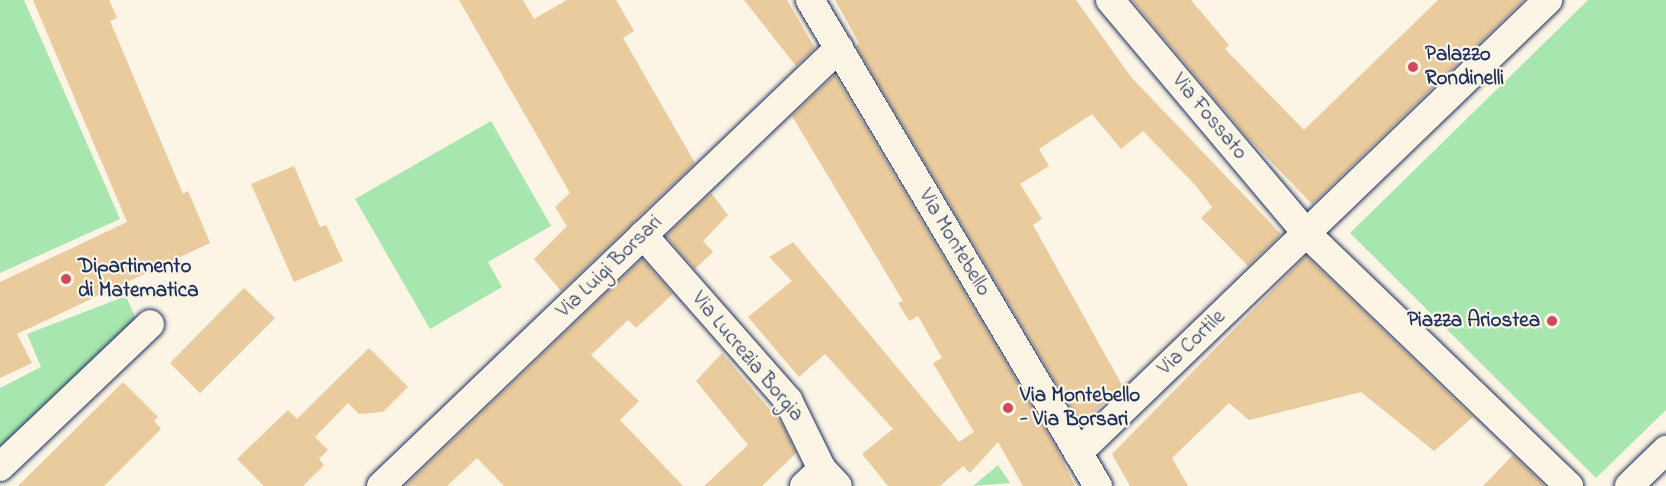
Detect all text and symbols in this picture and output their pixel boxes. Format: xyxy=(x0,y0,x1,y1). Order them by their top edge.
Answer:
place label: Palazzo Rondinelli xyxy=(1425,42,1504,92)
marker: Palazzo Rondinelli xyxy=(1406,60,1420,74)
street label: Via Fossato xyxy=(1166,69,1252,165)
street label: Via Montebello xyxy=(912,185,996,301)
street label: Via Luigi Borsari xyxy=(552,210,668,324)
place label: Dipartimento di Matematica xyxy=(78,254,199,304)
marker: Dipartimento di Matematica xyxy=(59,272,73,286)
street label: Via Lucrezia Borgia xyxy=(685,287,809,427)
street label: Via Cortile xyxy=(1153,305,1231,381)
place label: Piazza Ariostea xyxy=(1407,308,1540,334)
marker: Piazza Ariostea xyxy=(1545,314,1559,328)
place label: Via Montebello - Via Borsari xyxy=(1020,383,1140,433)
marker: Via Montebello - Via Borsari xyxy=(1001,401,1015,415)

